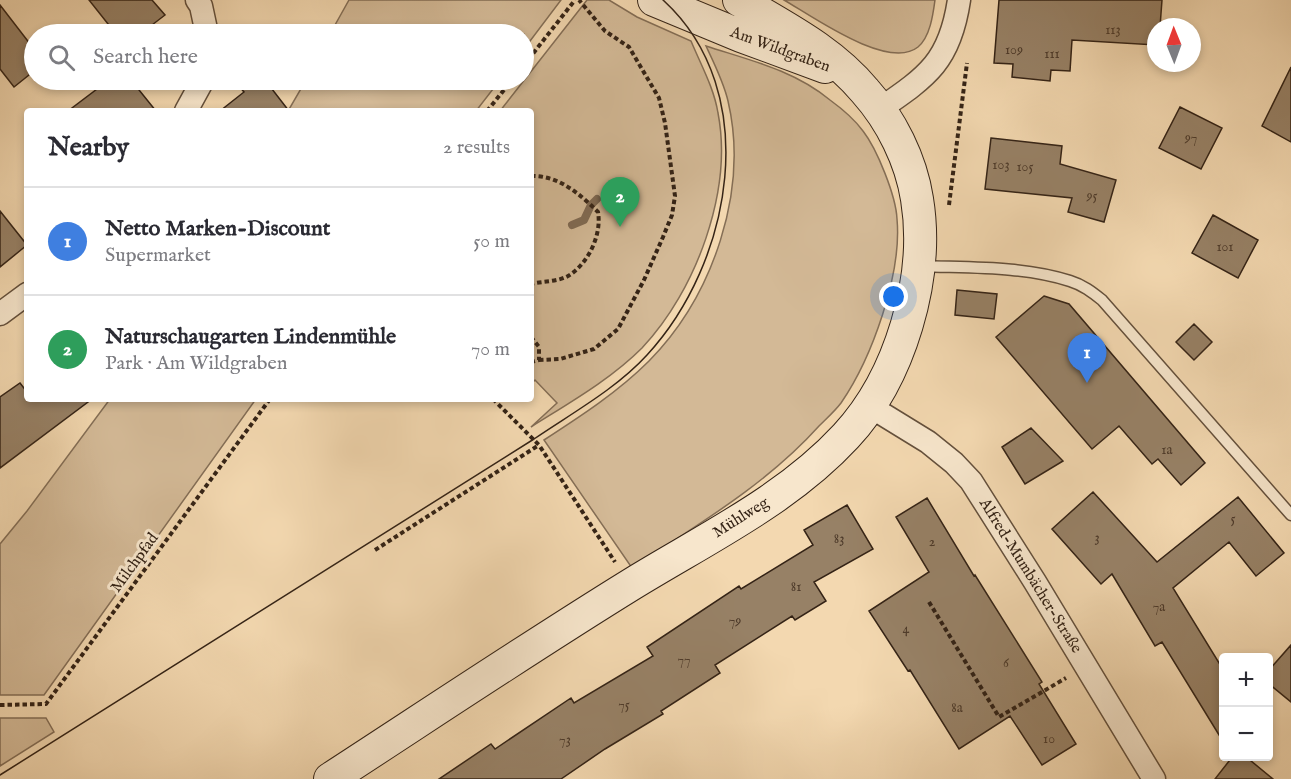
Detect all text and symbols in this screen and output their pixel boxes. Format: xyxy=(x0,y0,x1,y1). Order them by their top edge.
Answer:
north arrow xyxy=(1147,18,1201,72)
house number: 113 xyxy=(1105,21,1121,39)
street label: Am Wildgraben xyxy=(726,22,833,78)
search box xyxy=(24,24,534,90)
icon: search xyxy=(45,41,78,74)
house number: 109 xyxy=(1005,41,1023,59)
text: Search here xyxy=(93,43,198,71)
house number: 111 xyxy=(1044,45,1060,63)
house number: 97 xyxy=(1184,129,1197,147)
text: Nearby xyxy=(48,131,129,164)
text: 2 results xyxy=(443,135,510,160)
house number: 103 xyxy=(992,156,1010,174)
house number: 105 xyxy=(1016,158,1034,176)
pin: 2 xyxy=(600,178,640,227)
house number: 95 xyxy=(1085,187,1098,205)
text: Netto Marken-Discount xyxy=(105,215,330,243)
text: 1 xyxy=(64,229,71,254)
text: 50 m xyxy=(473,229,510,254)
house number: 101 xyxy=(1216,238,1234,256)
text: Supermarket xyxy=(105,243,211,268)
your location xyxy=(879,282,908,311)
text: Naturschaugarten Lindenmühle xyxy=(105,323,396,351)
pin: 1 xyxy=(1068,334,1106,383)
text: 2 xyxy=(63,337,72,362)
text: 70 m xyxy=(471,337,510,362)
text: Park · Am Wildgraben xyxy=(105,351,287,376)
house number: 1a xyxy=(1161,441,1174,459)
street label: Mühlweg xyxy=(709,493,773,543)
street label: Alfred-Mumbächer-Straße xyxy=(974,494,1086,657)
house number: 5 xyxy=(1230,510,1236,528)
street label: Milchpfad xyxy=(107,529,164,597)
house number: 3 xyxy=(1094,529,1100,547)
house number: 83 xyxy=(834,530,844,548)
house number: 2 xyxy=(929,533,936,551)
house number: 81 xyxy=(791,578,801,596)
house number: 7a xyxy=(1153,598,1166,616)
house number: 79 xyxy=(729,612,741,630)
house number: 4 xyxy=(903,620,910,638)
house number: 77 xyxy=(677,651,691,669)
map controls xyxy=(1219,653,1273,761)
button: + xyxy=(1219,653,1273,707)
house number: 6 xyxy=(1003,654,1010,672)
house number: 75 xyxy=(618,696,630,714)
house number: 8a xyxy=(951,699,964,717)
button: − xyxy=(1219,707,1273,761)
house number: 10 xyxy=(1043,730,1055,748)
house number: 73 xyxy=(559,731,571,749)

